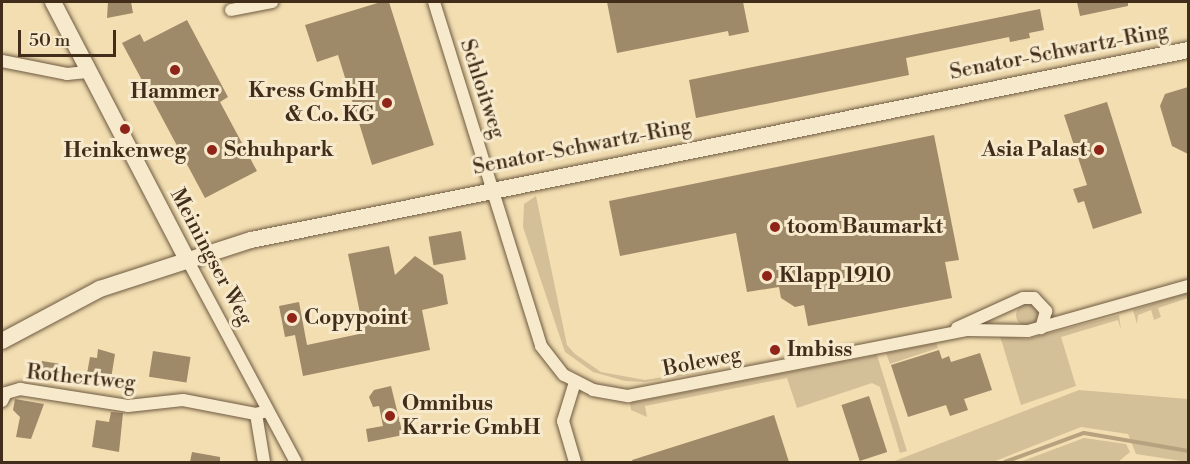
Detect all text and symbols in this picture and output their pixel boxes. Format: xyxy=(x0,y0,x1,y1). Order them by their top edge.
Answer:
scale bar xyxy=(21,18,118,56)
street label: Senator-Schwartz-Ring xyxy=(948,18,1170,86)
text: 50 m xyxy=(29,29,70,52)
street label: Schloitweg xyxy=(454,36,510,142)
marker: Hammer xyxy=(168,63,182,77)
place label: Kress GmbH & Co. KG xyxy=(249,78,375,128)
place label: Hammer xyxy=(131,79,219,105)
marker: Kress GmbH & Co. KG xyxy=(380,96,394,110)
street label: Senator-Schwartz-Ring xyxy=(471,113,693,181)
marker: Heinkenweg xyxy=(118,122,132,136)
place label: Schuhpark xyxy=(224,137,333,163)
place label: Asia Palast xyxy=(981,137,1087,163)
place label: Heinkenweg xyxy=(64,138,186,164)
marker: Schuhpark xyxy=(205,143,219,157)
marker: Asia Palast xyxy=(1092,143,1106,157)
street label: Meiningser Weg xyxy=(164,184,258,330)
place label: toom Baumarkt xyxy=(787,214,943,240)
marker: toom Baumarkt xyxy=(768,220,782,234)
place label: Klapp 1910 xyxy=(779,263,891,289)
marker: Klapp 1910 xyxy=(760,269,774,283)
place label: Copypoint xyxy=(304,305,408,331)
marker: Copypoint xyxy=(285,311,299,325)
place label: Imbiss xyxy=(787,337,852,363)
street label: Boleweg xyxy=(661,342,743,382)
marker: Imbiss xyxy=(768,343,782,357)
street label: Rothertweg xyxy=(25,360,137,396)
place label: Omnibus Karrie GmbH xyxy=(402,391,540,441)
marker: Omnibus Karrie GmbH xyxy=(383,409,397,423)

